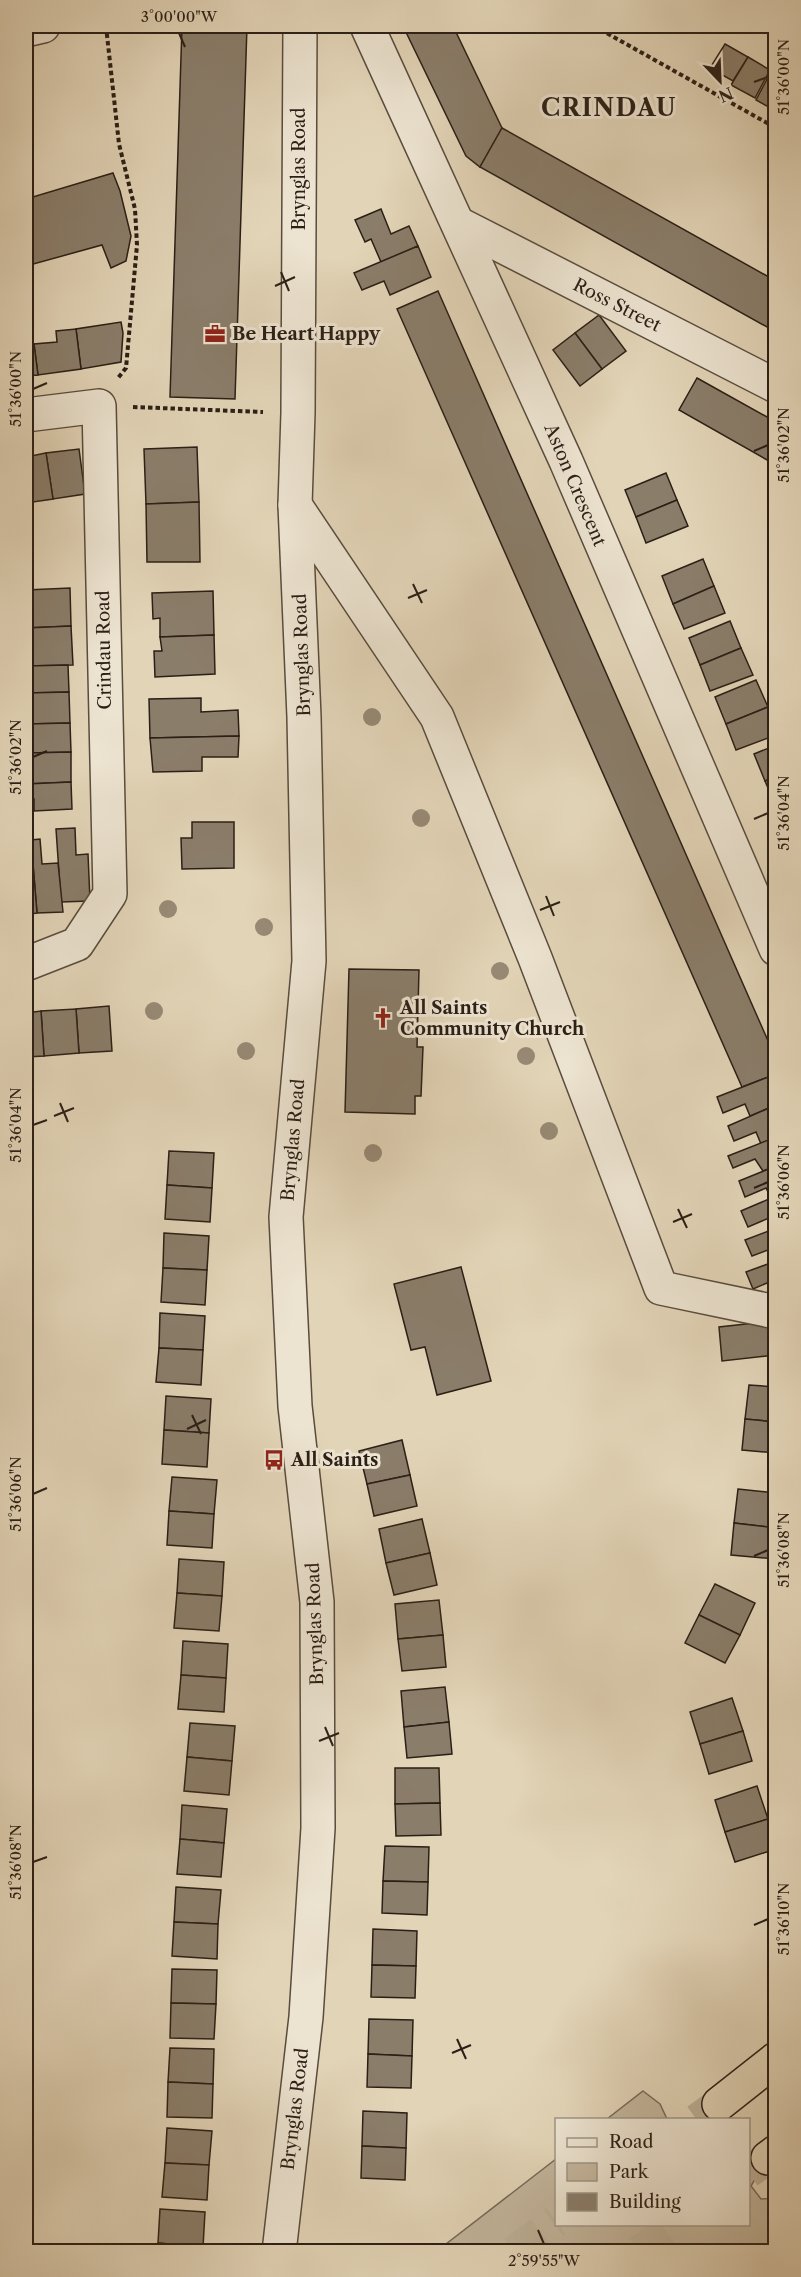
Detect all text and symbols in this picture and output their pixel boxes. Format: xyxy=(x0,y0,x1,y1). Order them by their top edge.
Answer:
text: 3°00'00"W xyxy=(141,7,218,26)
text: 51°36'00"N xyxy=(774,39,793,115)
north arrow xyxy=(690,51,750,111)
text: N xyxy=(715,83,736,107)
district label: CRINDAU xyxy=(541,93,677,122)
street label: Brynglas Road xyxy=(288,108,310,230)
street label: Ross Street xyxy=(569,274,665,337)
office icon: Be Heart Happy xyxy=(203,322,227,346)
place label: Be Heart Happy xyxy=(232,323,381,345)
text: 51°36'00"N xyxy=(6,351,25,427)
text: 51°36'02"N xyxy=(774,407,793,483)
street label: Aston Crescent xyxy=(539,420,611,550)
street label: Crindau Road xyxy=(92,590,116,710)
street label: Brynglas Road xyxy=(289,593,315,717)
text: 51°36'02"N xyxy=(6,719,25,795)
text: 51°36'04"N xyxy=(774,775,793,851)
place label: All Saints Community Church xyxy=(399,997,585,1040)
church icon: All Saints Community Church xyxy=(371,1006,395,1030)
street label: Brynglas Road xyxy=(277,1078,309,1202)
text: 51°36'04"N xyxy=(6,1087,25,1163)
text: 51°36'06"N xyxy=(774,1144,793,1220)
bus stop icon: All Saints xyxy=(262,1448,286,1472)
place label: All Saints xyxy=(290,1449,378,1471)
text: 51°36'06"N xyxy=(6,1456,25,1532)
text: 51°36'08"N xyxy=(774,1512,793,1588)
street label: Brynglas Road xyxy=(302,1562,328,1686)
text: 51°36'08"N xyxy=(6,1824,25,1900)
text: 51°36'10"N xyxy=(774,1882,793,1956)
street label: Brynglas Road xyxy=(277,2047,313,2171)
legend xyxy=(555,2118,750,2226)
text: Road xyxy=(609,2131,654,2153)
text: Park xyxy=(609,2161,650,2183)
text: Building xyxy=(609,2191,681,2213)
text: 2°59'55"W xyxy=(508,2251,581,2270)

